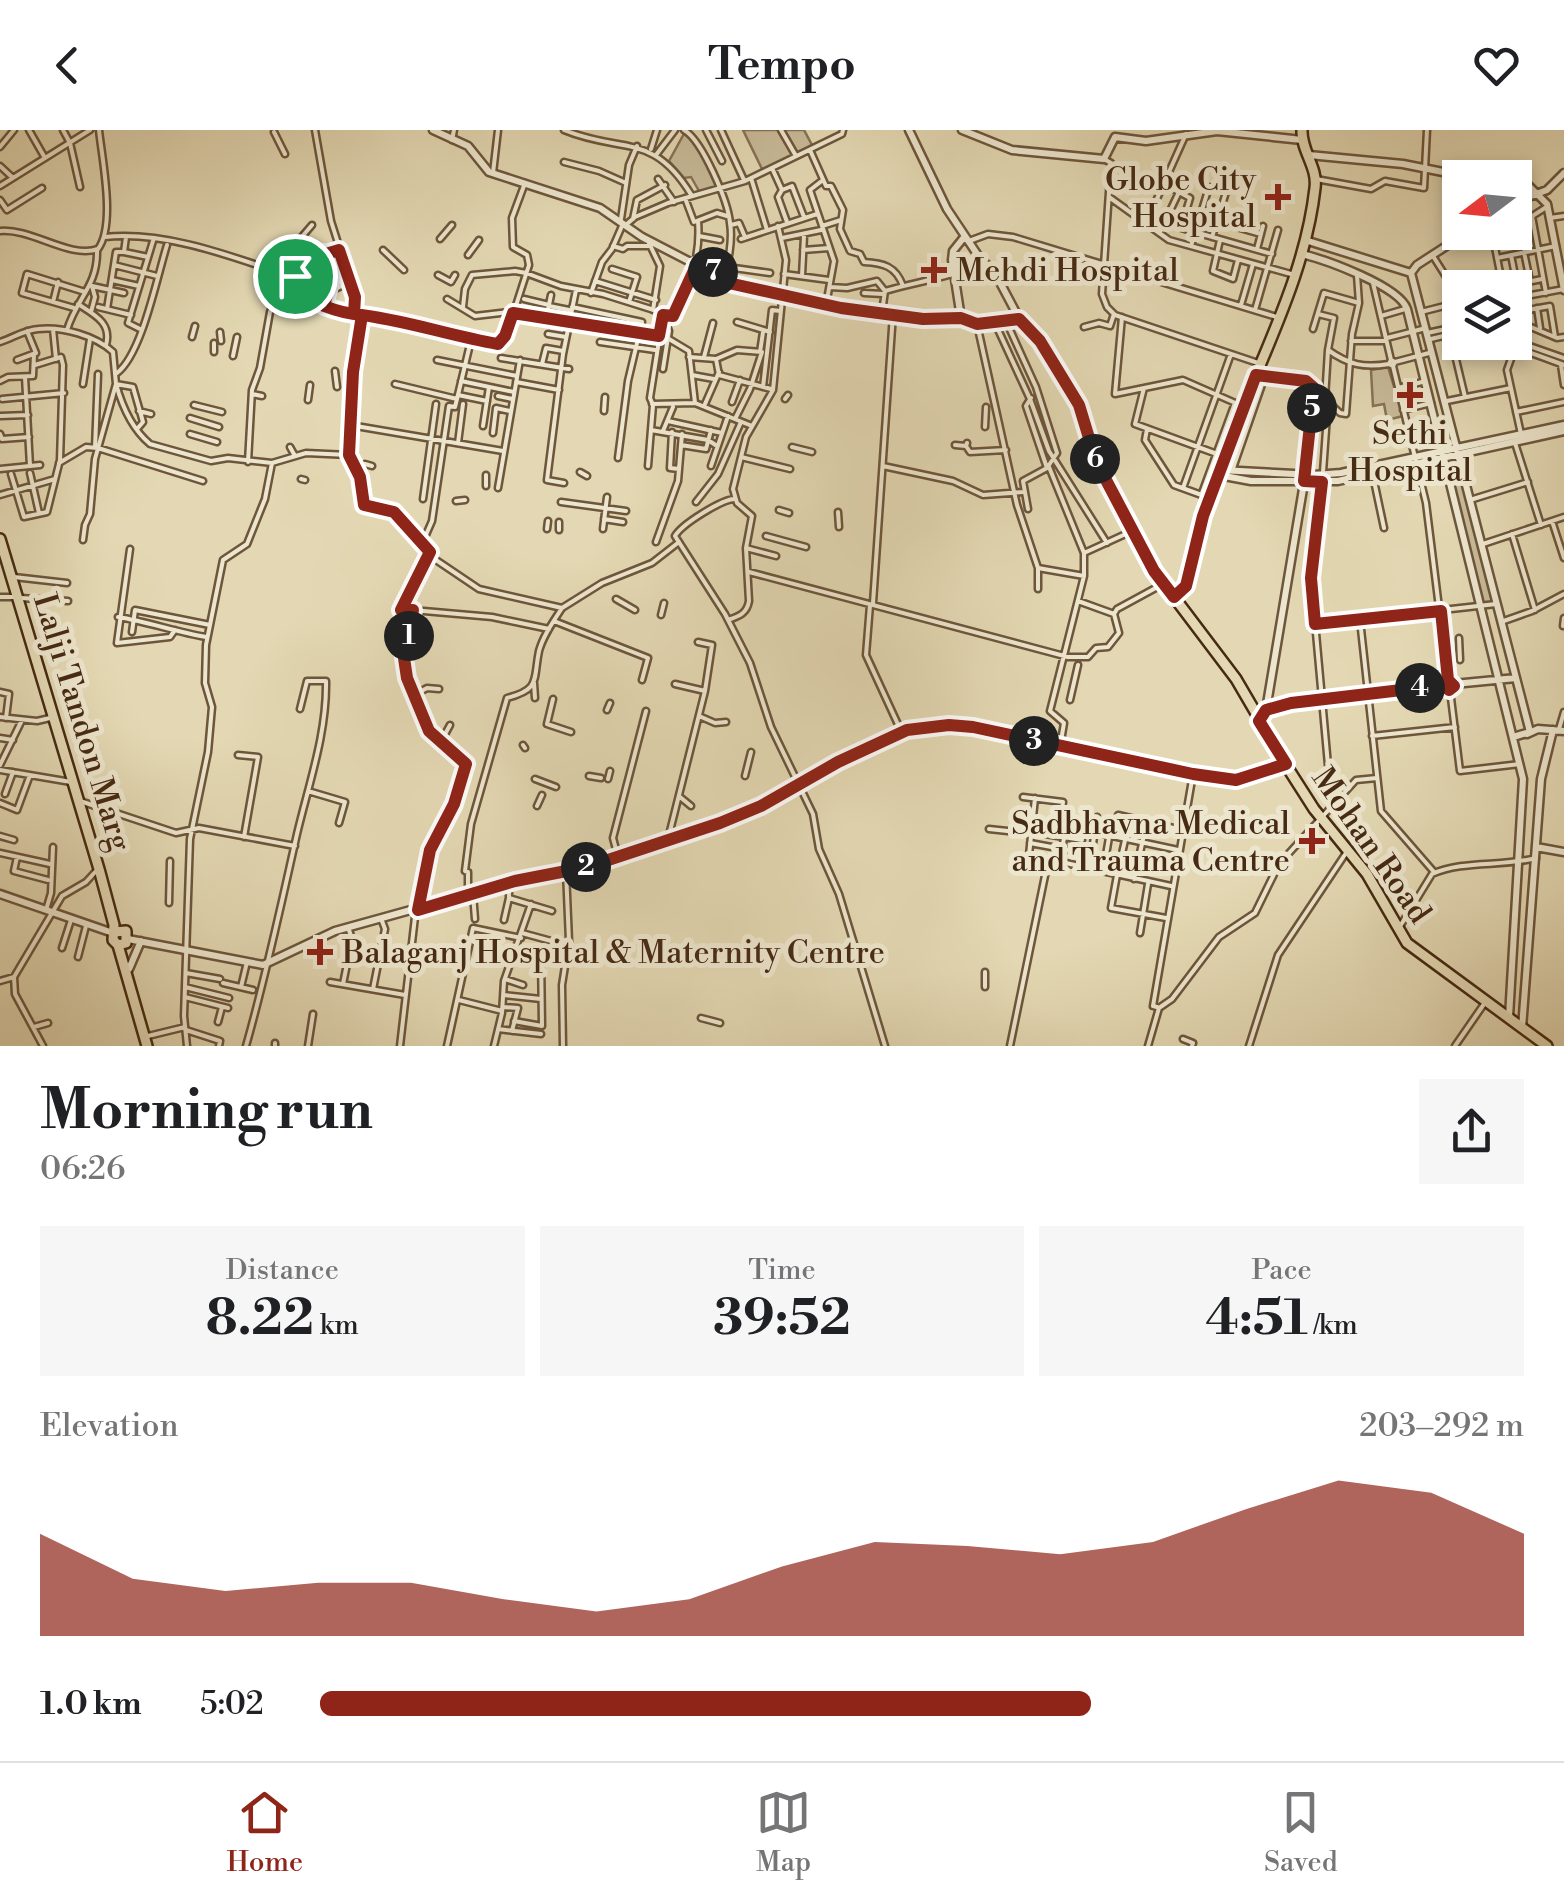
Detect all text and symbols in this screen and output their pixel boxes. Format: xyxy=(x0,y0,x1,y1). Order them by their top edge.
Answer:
text: Tempo xyxy=(708,37,856,94)
icon: back xyxy=(40,38,95,93)
icon: heart xyxy=(1469,38,1524,93)
place label: Globe City Hospital xyxy=(1105,160,1257,237)
north arrow xyxy=(1442,160,1532,250)
map controls xyxy=(1442,160,1532,360)
marker: Globe City Hospital xyxy=(1265,184,1291,210)
pin xyxy=(253,234,338,319)
pin: 7 xyxy=(688,247,738,297)
icon: arrive xyxy=(268,249,323,304)
place label: Mehdi Hospital xyxy=(956,251,1179,291)
text: 7 xyxy=(705,254,721,289)
marker: Mehdi Hospital xyxy=(921,257,947,283)
button: layers xyxy=(1442,270,1532,360)
marker: Sethi Hospital xyxy=(1397,382,1423,408)
pin: 5 xyxy=(1287,383,1337,433)
text: 5 xyxy=(1303,390,1321,425)
place label: Sethi Hospital xyxy=(1348,414,1472,491)
pin: 6 xyxy=(1070,434,1120,484)
text: 6 xyxy=(1086,441,1104,476)
street label: Lalji Tandon Marg xyxy=(24,589,140,856)
pin: 1 xyxy=(384,611,434,661)
text: 1 xyxy=(402,618,416,653)
pin: 4 xyxy=(1395,663,1445,713)
text: 4 xyxy=(1411,670,1429,705)
pin: 3 xyxy=(1009,716,1059,766)
text: 3 xyxy=(1026,723,1042,758)
street label: Mohan Road xyxy=(1303,760,1440,931)
place label: Sadbhavna Medical and Trauma Centre xyxy=(1011,804,1291,881)
marker: Sadbhavna Medical and Trauma Centre xyxy=(1299,828,1325,854)
pin: 2 xyxy=(561,842,611,892)
text: 2 xyxy=(577,849,595,884)
place label: Balaganj Hospital & Maternity Centre xyxy=(341,933,885,973)
marker: Balaganj Hospital & Maternity Centre xyxy=(307,939,333,965)
text: Morning run xyxy=(40,1077,373,1146)
button: share xyxy=(1419,1079,1524,1184)
text: 06:26 xyxy=(40,1149,125,1189)
text: Distance xyxy=(226,1253,339,1288)
text: Time xyxy=(748,1253,816,1288)
text: Pace xyxy=(1252,1253,1312,1288)
text: 8.22 xyxy=(206,1288,314,1350)
text: 39:52 xyxy=(713,1288,851,1350)
text: 4:51 xyxy=(1205,1288,1308,1350)
text: km xyxy=(314,1308,359,1343)
text: /km xyxy=(1308,1308,1358,1343)
text: Elevation xyxy=(40,1406,179,1446)
text: 203–292 m xyxy=(1359,1406,1524,1446)
text: 1.0 km xyxy=(40,1684,142,1724)
text: 5:02 xyxy=(200,1684,264,1724)
tab: Home xyxy=(226,1785,303,1880)
tab: Map xyxy=(756,1785,811,1880)
tab: Saved xyxy=(1264,1785,1338,1880)

